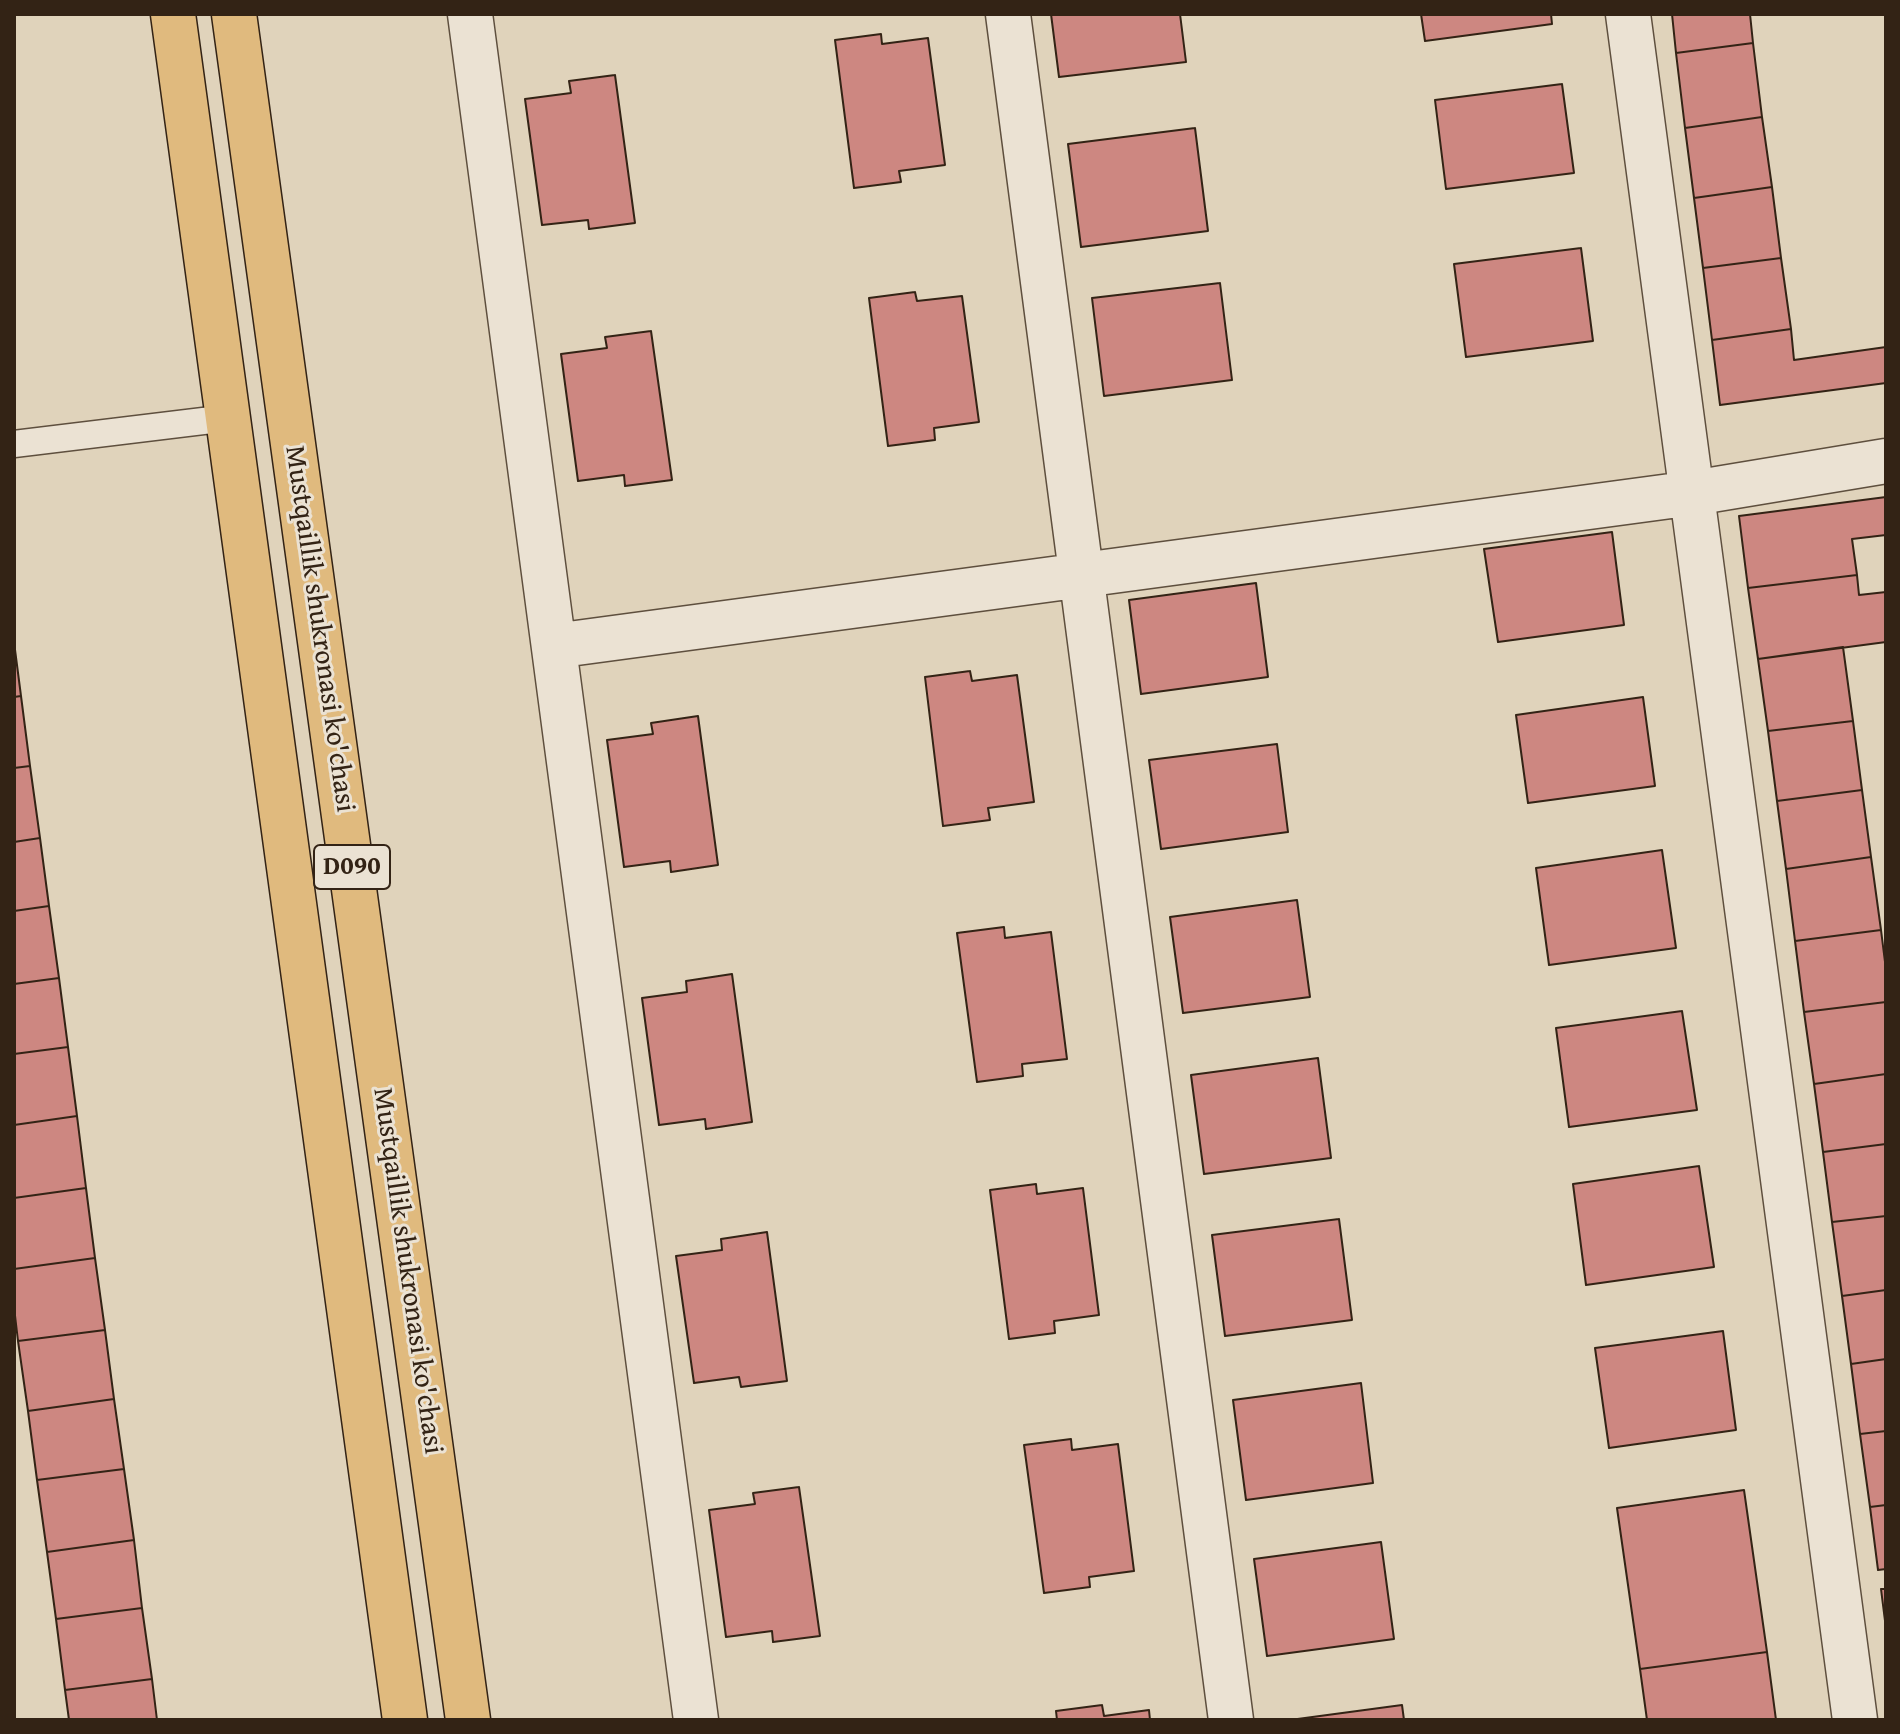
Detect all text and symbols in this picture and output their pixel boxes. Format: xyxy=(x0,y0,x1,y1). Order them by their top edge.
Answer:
street label: Mustqaillik shukronasi ko'chasi xyxy=(277,444,361,814)
road number: D090 xyxy=(314,845,390,889)
street label: Mustqaillik shukronasi ko'chasi xyxy=(365,1086,449,1456)

